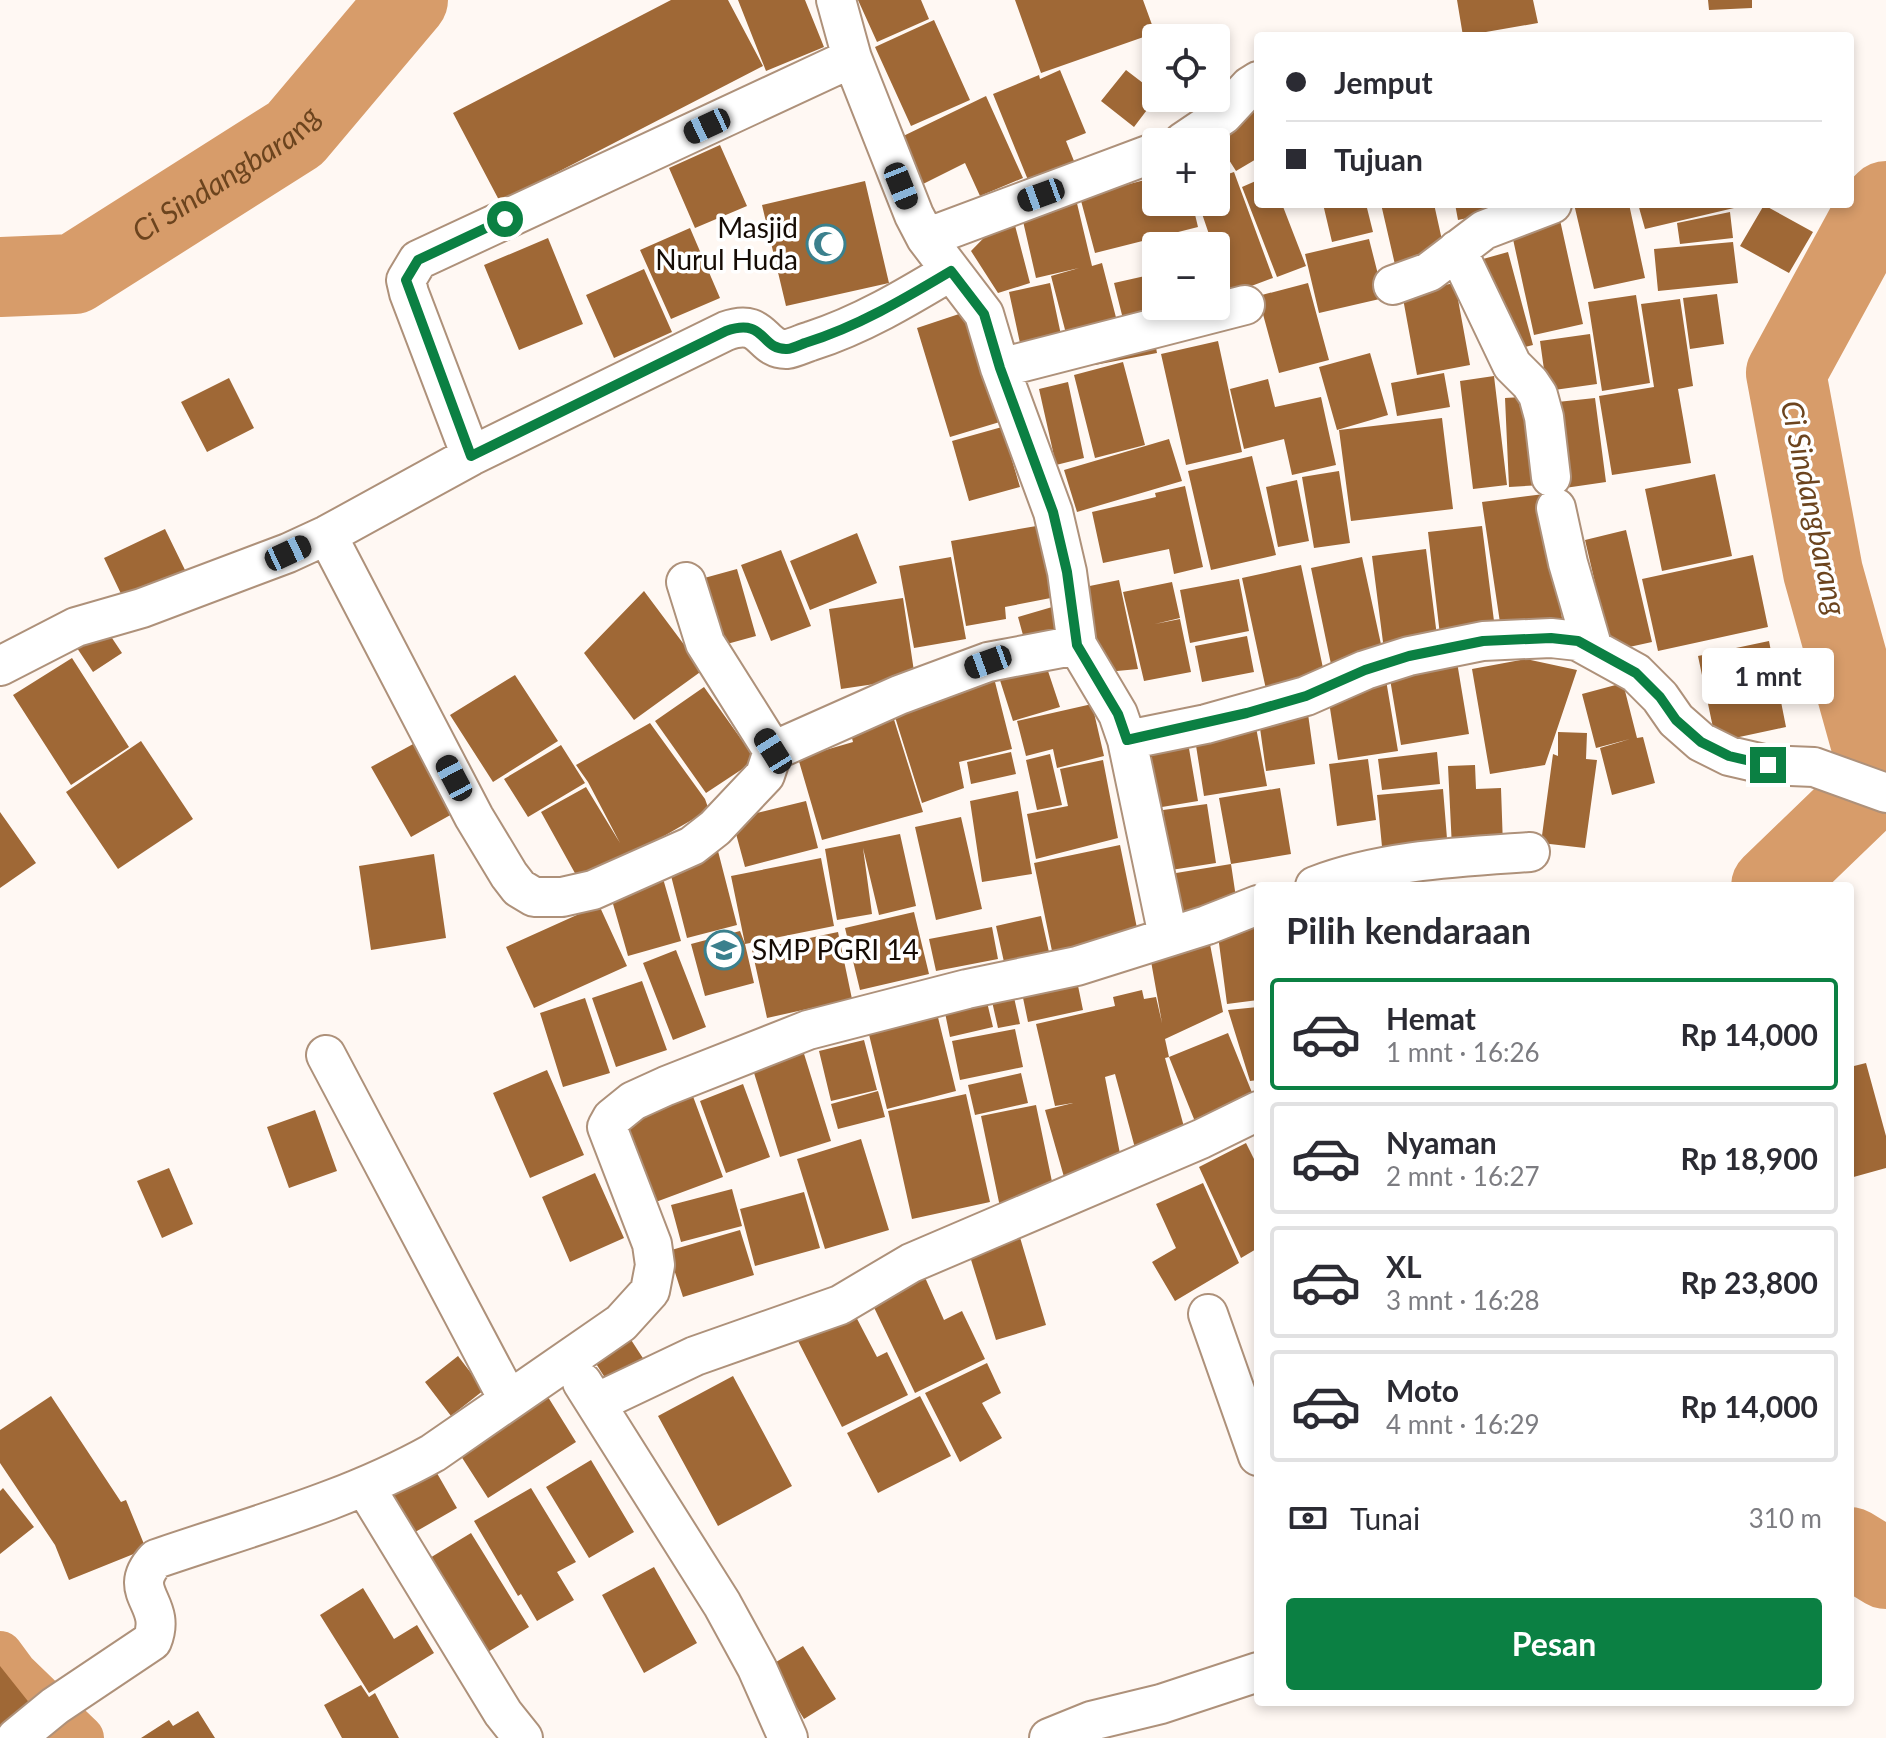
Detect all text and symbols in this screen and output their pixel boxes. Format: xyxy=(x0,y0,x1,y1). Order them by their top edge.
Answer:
map controls xyxy=(1142,24,1230,320)
button: locate xyxy=(1142,24,1230,112)
text: Jemput xyxy=(1334,64,1433,100)
water label: Ci Sindangbarang xyxy=(125,98,327,249)
car xyxy=(680,105,734,147)
button: + xyxy=(1142,128,1230,216)
text: Tujuan xyxy=(1334,141,1423,177)
car xyxy=(881,159,921,213)
car xyxy=(1014,176,1068,214)
route start xyxy=(487,201,523,237)
place label: Masjid Nurul Huda xyxy=(655,210,798,276)
mosque icon: Masjid Nurul Huda xyxy=(805,223,847,265)
button: − xyxy=(1142,232,1230,320)
water label: Ci Sindangbarang xyxy=(1775,397,1855,619)
car xyxy=(261,532,315,574)
car xyxy=(961,643,1015,681)
callout: 1 mnt xyxy=(1702,649,1834,705)
text: 1 mnt xyxy=(1734,660,1802,692)
car xyxy=(750,724,796,778)
route end xyxy=(1750,747,1786,783)
car xyxy=(432,751,476,805)
text: Pilih kendaraan xyxy=(1286,908,1531,952)
school or university icon: SMP PGRI 14 xyxy=(703,929,745,971)
place label: SMP PGRI 14 xyxy=(752,932,919,966)
icon: car xyxy=(1290,998,1362,1070)
text: Hemat xyxy=(1386,1000,1476,1036)
text: Rp 14,000 xyxy=(1681,1016,1818,1052)
text: 1 mnt · 16:26 xyxy=(1386,1036,1540,1068)
icon: car xyxy=(1290,1122,1362,1194)
text: Nyaman xyxy=(1386,1124,1497,1160)
text: Rp 18,900 xyxy=(1681,1140,1818,1176)
text: 2 mnt · 16:27 xyxy=(1386,1160,1540,1192)
icon: car xyxy=(1290,1246,1362,1318)
text: XL xyxy=(1386,1248,1422,1284)
text: Rp 23,800 xyxy=(1681,1264,1818,1300)
text: 3 mnt · 16:28 xyxy=(1386,1284,1540,1316)
icon: car xyxy=(1290,1370,1362,1442)
text: Moto xyxy=(1386,1372,1459,1408)
text: Rp 14,000 xyxy=(1681,1388,1818,1424)
text: 4 mnt · 16:29 xyxy=(1386,1408,1540,1440)
icon: cash xyxy=(1286,1496,1330,1540)
text: Tunai xyxy=(1350,1500,1420,1536)
text: 310 m xyxy=(1749,1502,1822,1534)
button: Pesan xyxy=(1286,1598,1822,1690)

